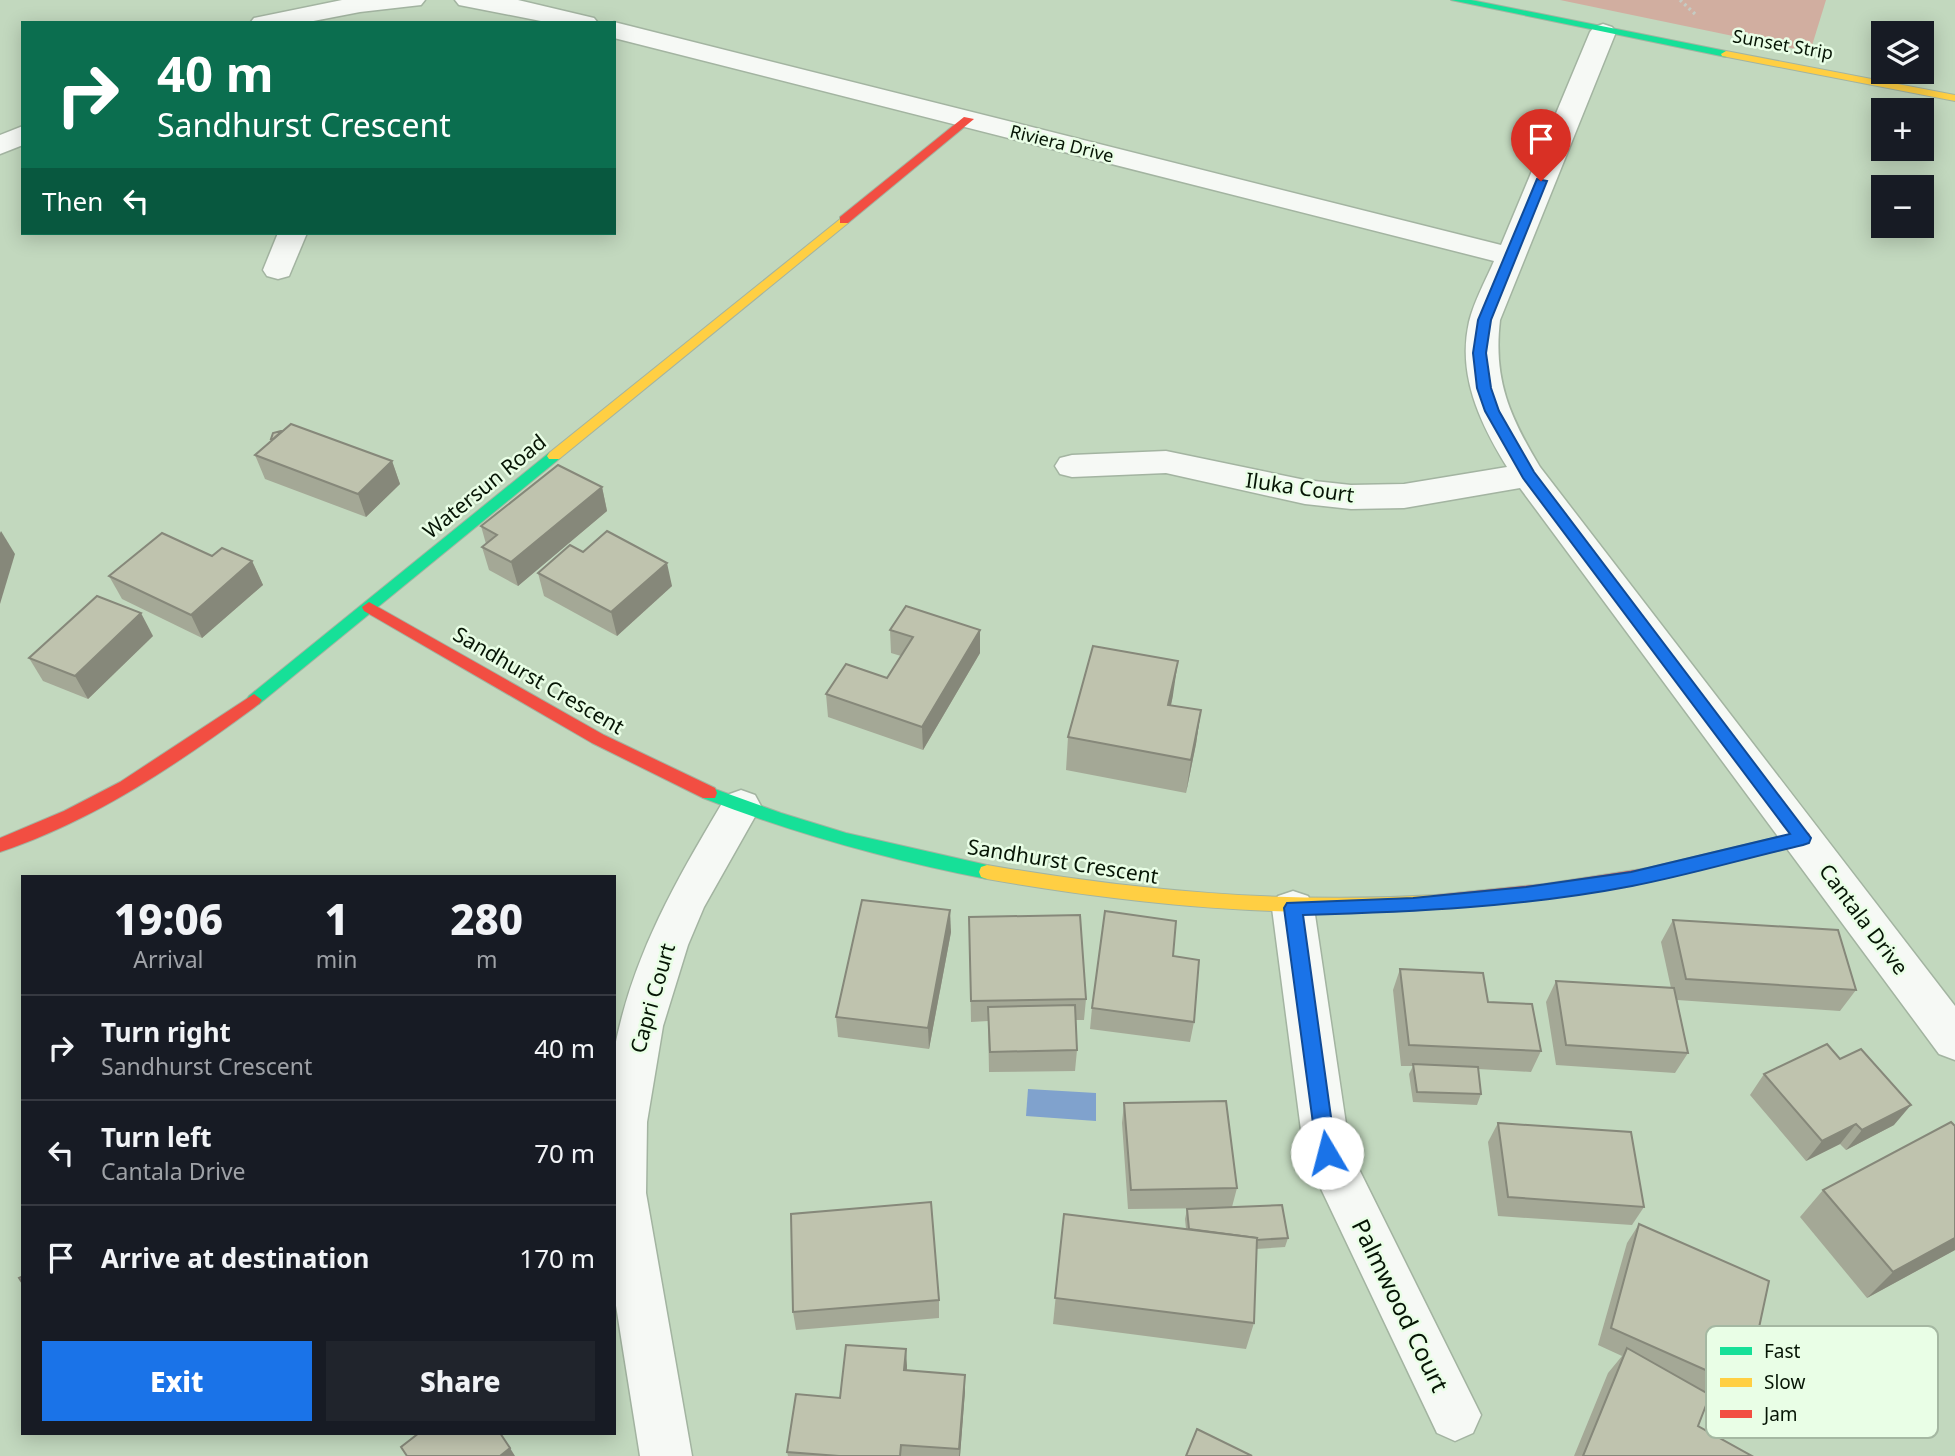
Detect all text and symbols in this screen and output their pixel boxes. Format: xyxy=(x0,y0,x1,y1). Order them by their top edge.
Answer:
map controls xyxy=(1871,21,1934,238)
button: layers xyxy=(1871,21,1934,84)
street label: Sunset Strip xyxy=(1731,23,1835,65)
text: 40 m xyxy=(157,40,274,106)
icon: right xyxy=(42,49,133,140)
button: + xyxy=(1871,98,1934,161)
text: Sandhurst Crescent xyxy=(157,103,451,146)
pin xyxy=(1511,109,1571,181)
street label: Riviera Drive xyxy=(1008,119,1116,167)
icon: arrive xyxy=(1522,120,1560,158)
button: − xyxy=(1871,175,1934,238)
icon: left xyxy=(117,182,155,220)
text: Then xyxy=(42,183,103,219)
street label: Watersun Road xyxy=(417,428,551,544)
street label: Iluka Court xyxy=(1244,466,1356,509)
street label: Sandhurst Crescent xyxy=(448,620,630,741)
street label: Sandhurst Crescent xyxy=(966,832,1161,890)
street label: Cantala Drive xyxy=(1813,858,1915,980)
text: 19:06 xyxy=(114,890,223,947)
text: 1 xyxy=(324,890,349,947)
text: 280 xyxy=(450,890,523,947)
street label: Capri Court xyxy=(623,940,681,1056)
text: Arrival xyxy=(133,943,203,975)
text: min xyxy=(316,943,357,975)
text: m xyxy=(476,943,497,975)
text: Turn right xyxy=(101,1014,231,1050)
icon: right xyxy=(42,1029,80,1067)
text: 40 m xyxy=(534,1030,595,1066)
text: Sandhurst Crescent xyxy=(101,1050,312,1082)
position arrow xyxy=(1290,1116,1364,1190)
text: Turn left xyxy=(101,1119,212,1155)
icon: left xyxy=(42,1134,80,1172)
text: 70 m xyxy=(534,1135,595,1171)
text: Cantala Drive xyxy=(101,1155,246,1187)
street label: Palmwood Court xyxy=(1345,1213,1457,1397)
icon: arrive xyxy=(42,1239,80,1277)
text: Arrive at destination xyxy=(101,1240,370,1276)
text: 170 m xyxy=(519,1240,595,1276)
legend xyxy=(1706,1326,1938,1438)
text: Fast xyxy=(1764,1338,1801,1364)
button: Exit xyxy=(42,1341,312,1421)
button: Share xyxy=(326,1341,595,1421)
text: Slow xyxy=(1764,1369,1805,1395)
text: Jam xyxy=(1762,1401,1798,1427)

